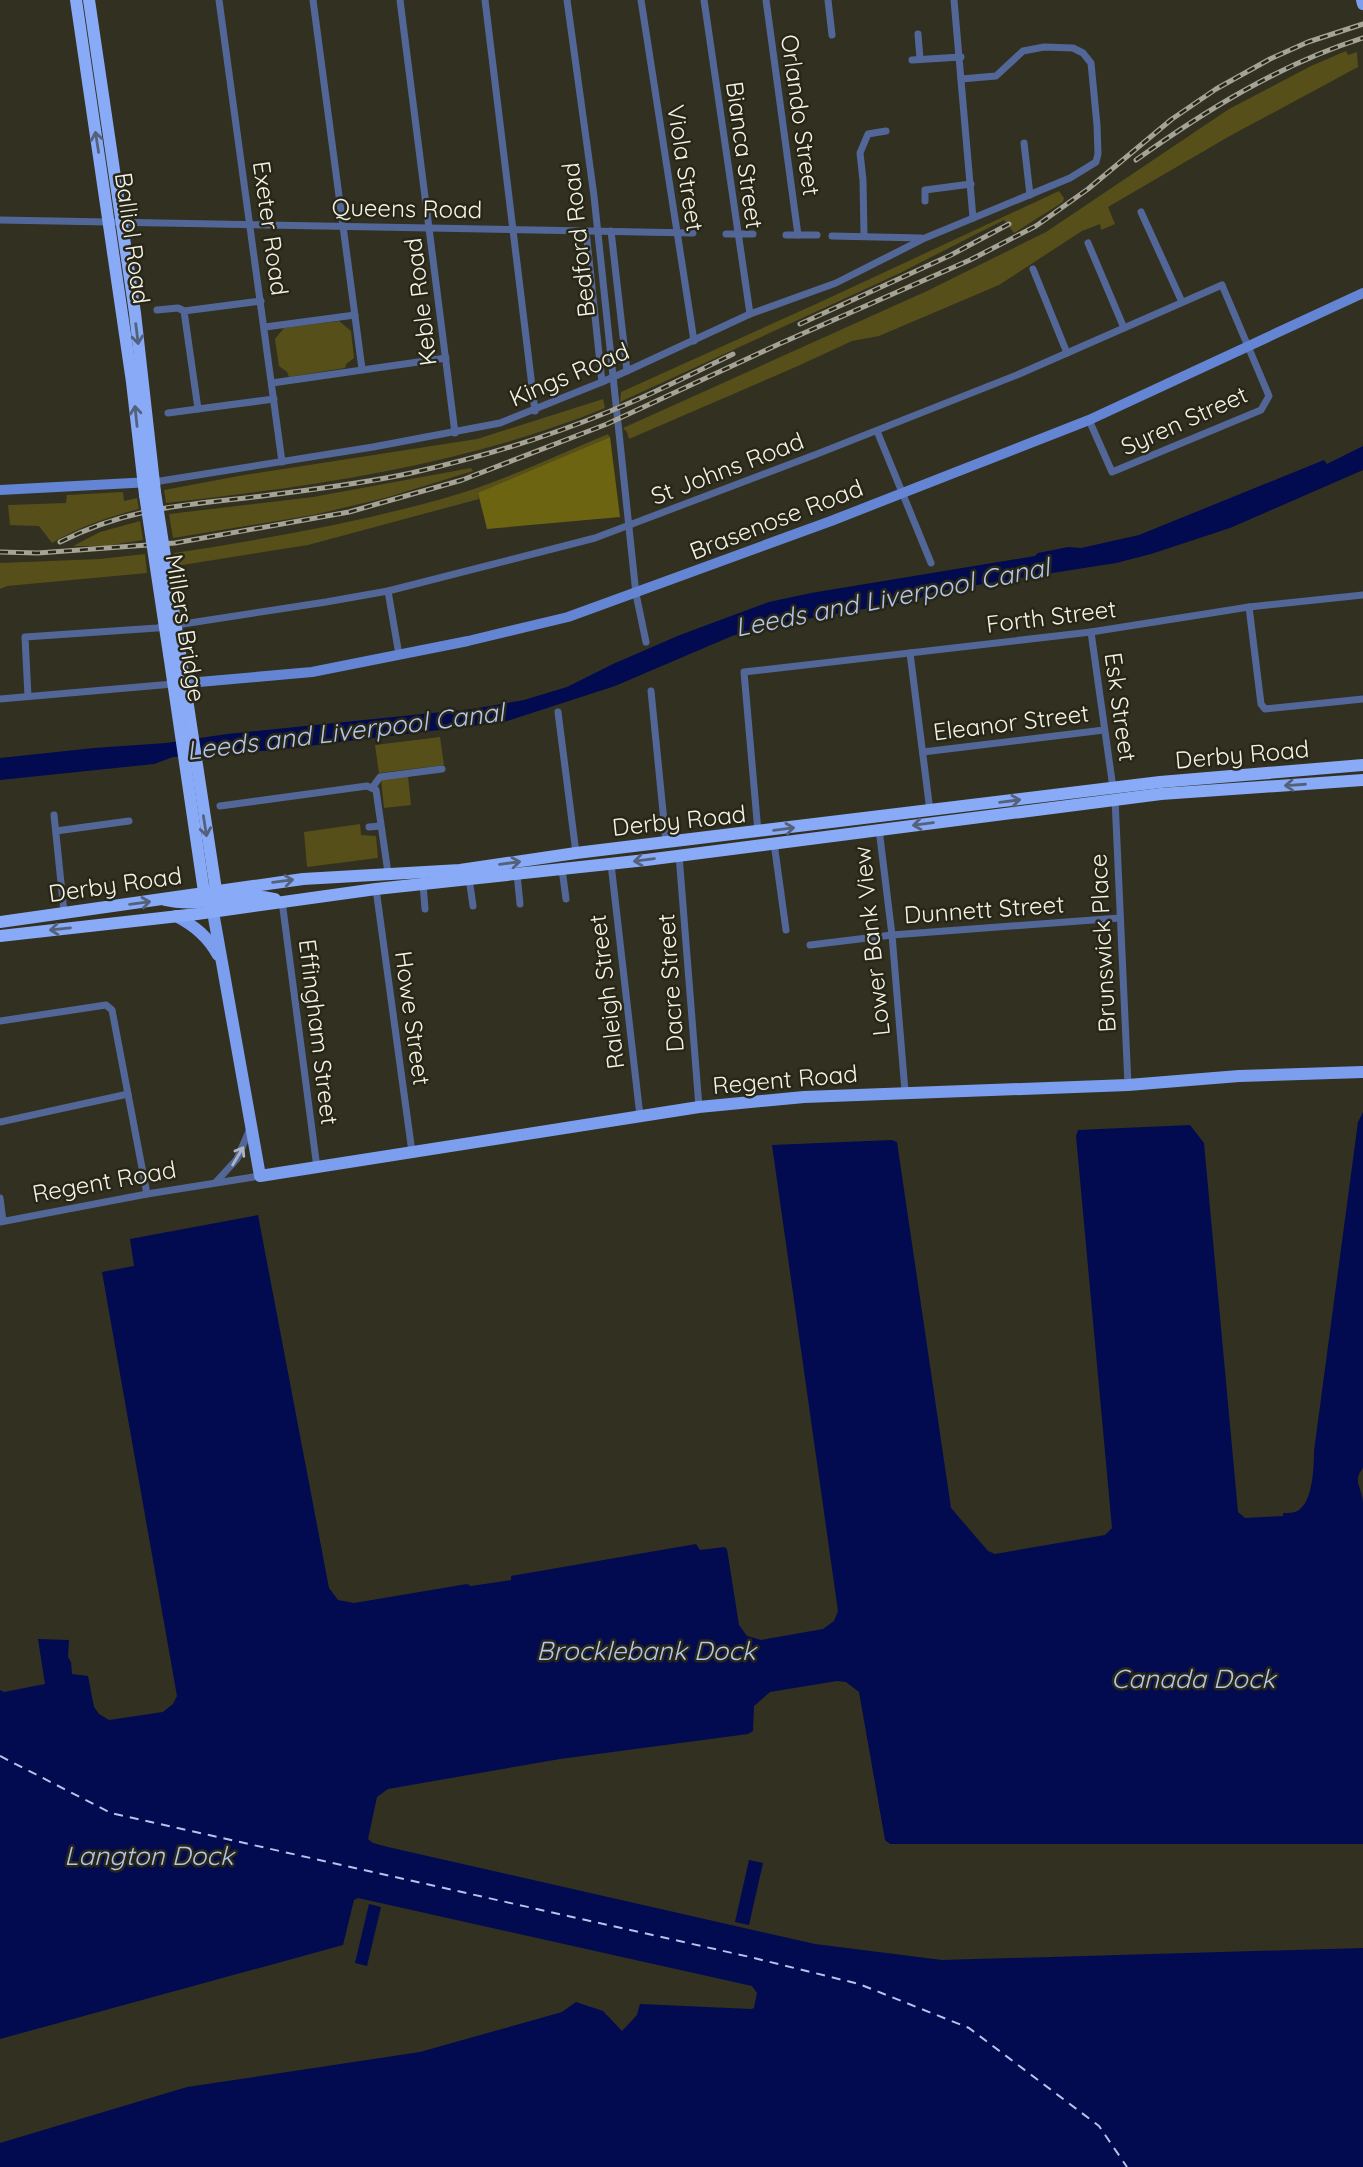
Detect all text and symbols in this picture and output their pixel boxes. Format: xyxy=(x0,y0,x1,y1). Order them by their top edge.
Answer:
street label: Orlando Street xyxy=(775,32,827,198)
street label: Bianca Street xyxy=(720,79,770,231)
street label: Viola Street xyxy=(661,103,711,233)
one-way arrow xyxy=(91,131,104,154)
street label: Exeter Road xyxy=(247,159,295,297)
street label: Bedford Road xyxy=(555,161,601,319)
street label: Balliol Road xyxy=(109,170,157,306)
street label: Queens Road xyxy=(331,192,483,224)
street label: Keble Road xyxy=(397,236,443,368)
one-way arrow xyxy=(131,322,144,345)
street label: Kings Road xyxy=(505,335,633,413)
street label: Syren Street xyxy=(1116,379,1252,461)
one-way arrow xyxy=(129,405,142,427)
street label: St Johns Road xyxy=(646,425,808,511)
street label: Brasenose Road xyxy=(685,472,867,566)
water label: Leeds and Liverpool Canal xyxy=(732,550,1055,644)
street label: Millers Bridge xyxy=(160,552,212,704)
street label: Forth Street xyxy=(984,593,1118,639)
street label: Esk Street xyxy=(1099,651,1143,763)
water label: Leeds and Liverpool Canal xyxy=(184,695,508,767)
street label: Eleanor Street xyxy=(931,698,1091,746)
street label: Derby Road xyxy=(1174,733,1310,775)
one-way arrow xyxy=(1284,779,1307,792)
one-way arrow xyxy=(998,794,1021,807)
street label: Derby Road xyxy=(611,798,747,842)
one-way arrow xyxy=(199,814,212,836)
one-way arrow xyxy=(912,818,935,831)
one-way arrow xyxy=(772,823,795,836)
street label: Lower Bank View xyxy=(846,845,896,1037)
one-way arrow xyxy=(633,853,656,866)
street label: Brunswick Place xyxy=(1082,853,1122,1033)
one-way arrow xyxy=(498,856,521,869)
street label: Derby Road xyxy=(46,860,184,908)
one-way arrow xyxy=(271,875,294,888)
street label: Dunnett Street xyxy=(903,888,1065,930)
one-way arrow xyxy=(129,896,151,909)
street label: Raleigh Street xyxy=(582,913,630,1071)
street label: Dacre Street xyxy=(650,913,690,1053)
one-way arrow xyxy=(49,923,72,936)
street label: Effingham Street xyxy=(293,937,345,1127)
street label: Howe Street xyxy=(389,949,437,1087)
street label: Regent Road xyxy=(711,1058,859,1100)
one-way arrow xyxy=(231,1147,245,1167)
street label: Regent Road xyxy=(30,1154,178,1208)
water label: Brocklebank Dock xyxy=(536,1634,758,1667)
water label: Canada Dock xyxy=(1111,1662,1277,1695)
water label: Langton Dock xyxy=(64,1839,236,1872)

